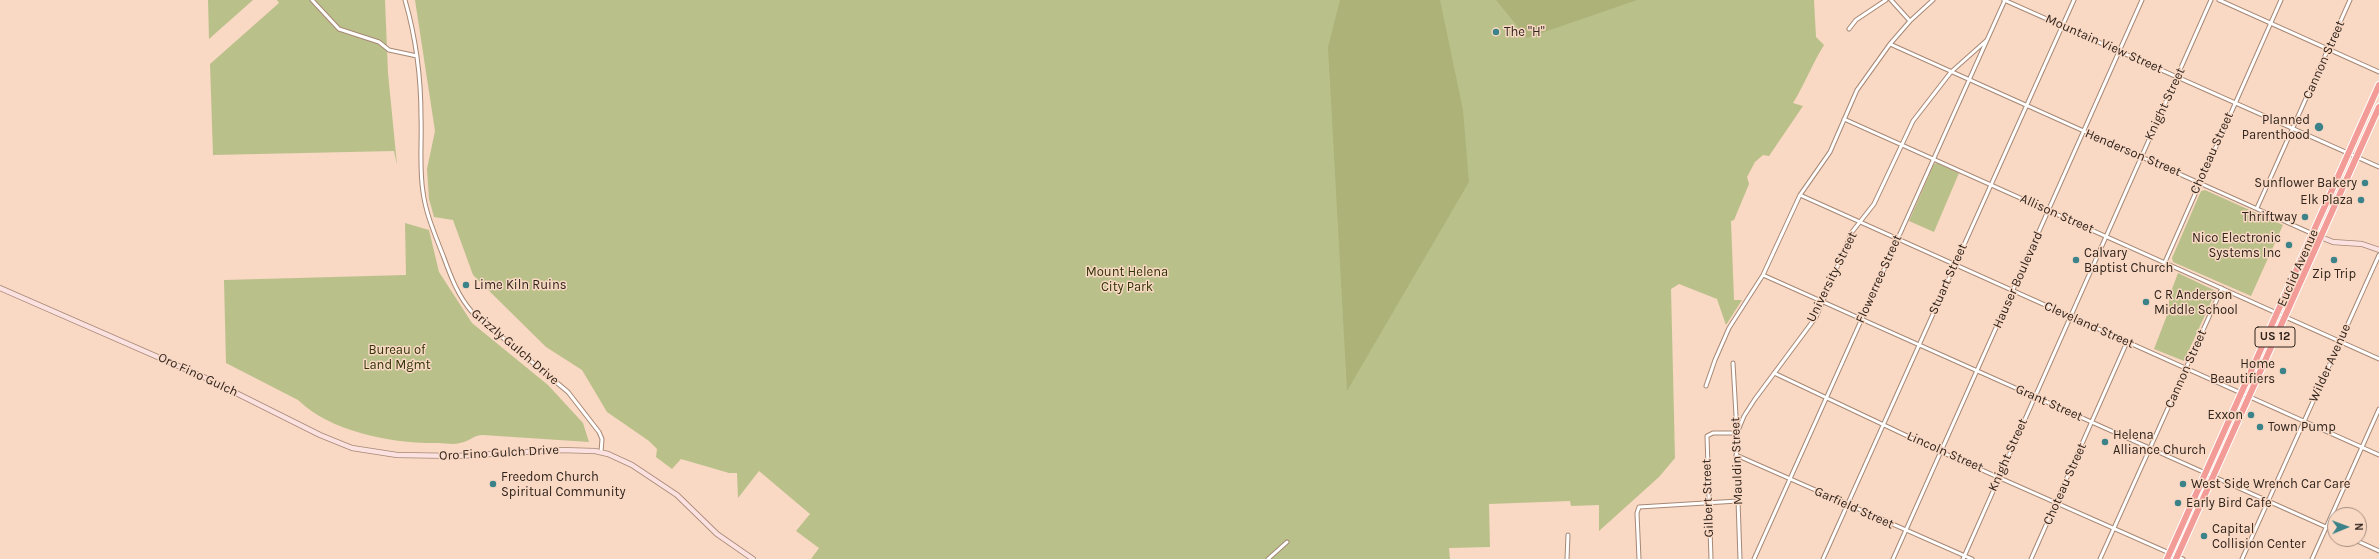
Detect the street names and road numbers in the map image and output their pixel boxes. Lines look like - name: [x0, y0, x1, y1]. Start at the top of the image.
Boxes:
- street label: Mountain View Street: [2043, 11, 2165, 77]
- street label: Cannon Street: [2300, 18, 2348, 102]
- street label: Knight Street: [2141, 65, 2189, 143]
- street label: Choteau Street: [2187, 110, 2237, 196]
- street label: Henderson Street: [2083, 126, 2183, 180]
- street label: Allison Street: [2018, 191, 2096, 237]
- street label: Euclid Avenue: [2274, 227, 2322, 309]
- street label: University Street: [1803, 229, 1861, 325]
- street label: Hauser Boulevard: [1990, 229, 2046, 331]
- street label: Flowerree Street: [1853, 232, 1905, 326]
- street label: Stuart Street: [1925, 241, 1971, 317]
- street label: Cleveland Street: [2042, 298, 2136, 352]
- street label: Grizzly Gulch Drive: [468, 306, 562, 388]
- street label: Wilder Avenue: [2306, 321, 2354, 405]
- street label: Cannon Street: [2162, 327, 2210, 411]
- road number: US 12: [2255, 327, 2295, 347]
- street label: Oro Fino Gulch: [156, 350, 240, 400]
- street label: Grant Street: [2013, 381, 2085, 425]
- street label: Knight Street: [1985, 416, 2031, 494]
- street label: Mauldin Street: [1728, 417, 1746, 505]
- street label: Lincoln Street: [1904, 428, 1986, 476]
- street label: Choteau Street: [2040, 441, 2090, 527]
- street label: Oro Fino Gulch Drive: [439, 442, 559, 464]
- street label: Gilbert Street: [1699, 458, 1717, 538]
- street label: Garfield Street: [1812, 484, 1896, 532]

